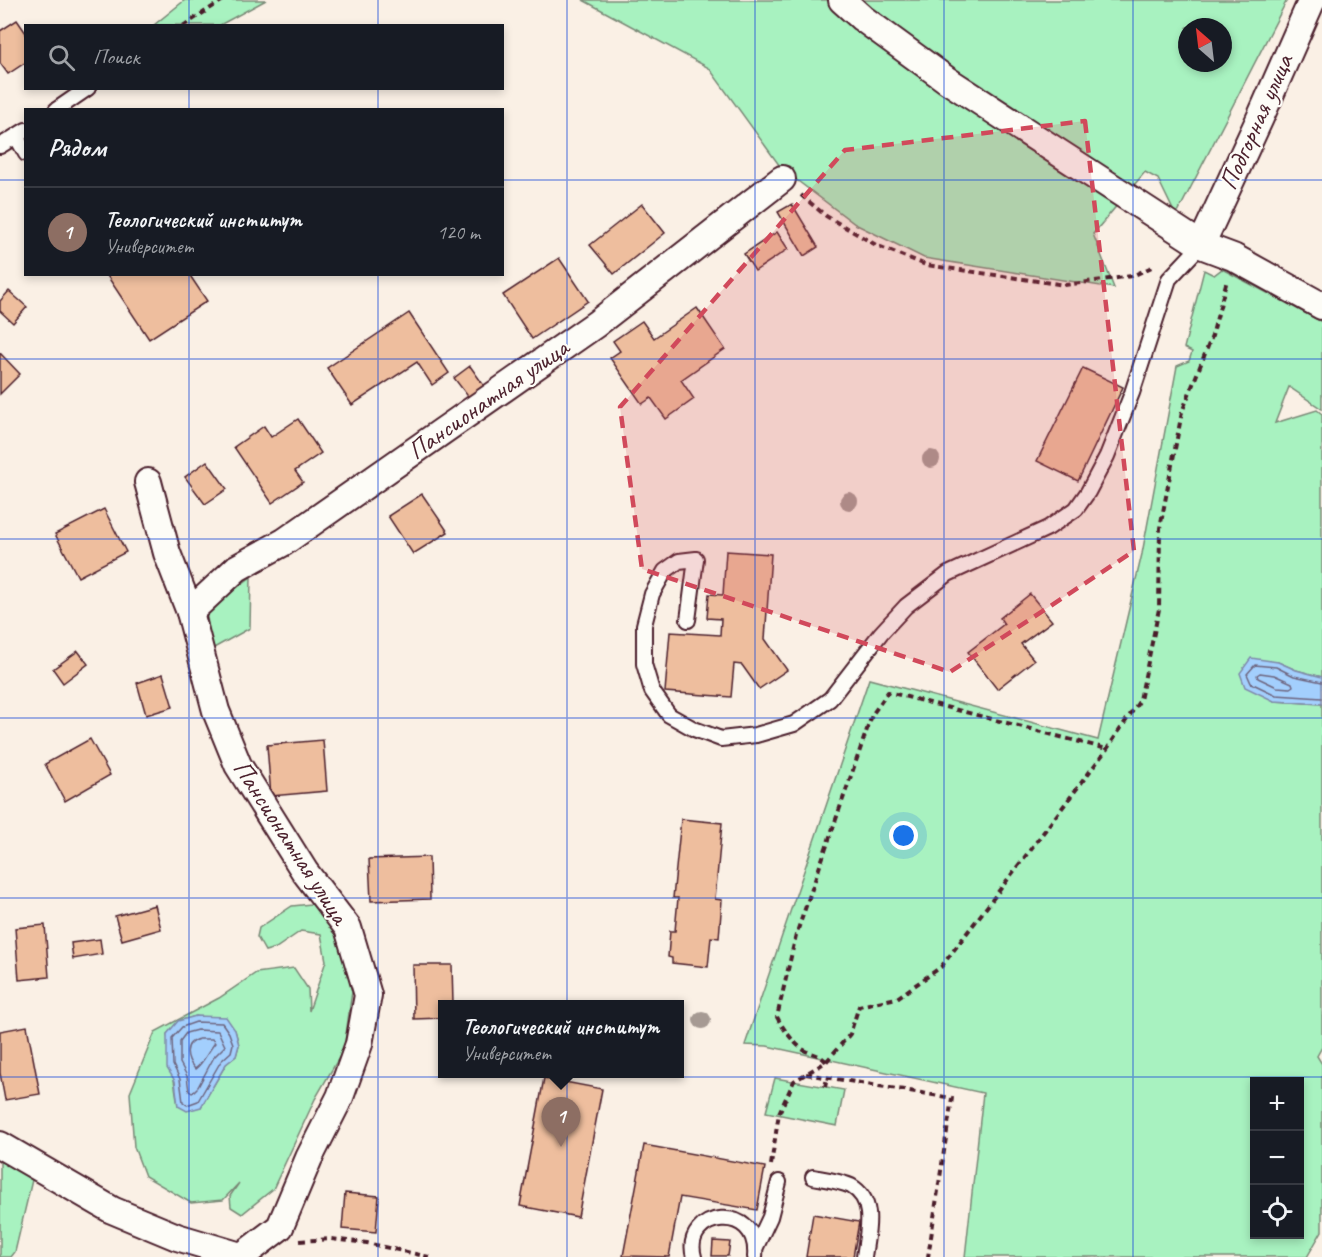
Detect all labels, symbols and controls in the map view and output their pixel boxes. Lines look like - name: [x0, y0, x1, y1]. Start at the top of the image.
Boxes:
- north arrow: [1178, 18, 1232, 72]
- search box: [24, 24, 504, 90]
- icon: search: [45, 41, 78, 74]
- text: Поиск: [93, 43, 139, 71]
- street label: Подгорная улица: [1212, 48, 1301, 195]
- text: Рядом: [48, 131, 106, 164]
- text: Теологический институт: [105, 206, 302, 234]
- text: 1: [63, 220, 72, 245]
- text: 120 m: [437, 220, 480, 245]
- text: Университет: [105, 234, 194, 259]
- street label: Пансионатная улица: [401, 330, 577, 467]
- street label: Пансионатная улица: [226, 754, 358, 932]
- your location: [889, 821, 918, 850]
- popup: [438, 1000, 684, 1078]
- text: Теологический институт: [463, 1013, 659, 1041]
- text: Университет: [463, 1041, 551, 1066]
- map controls: [1250, 1077, 1304, 1239]
- button: +: [1250, 1077, 1304, 1131]
- pin: 1: [542, 1098, 580, 1147]
- button: −: [1250, 1131, 1304, 1185]
- button: locate: [1250, 1185, 1304, 1239]

